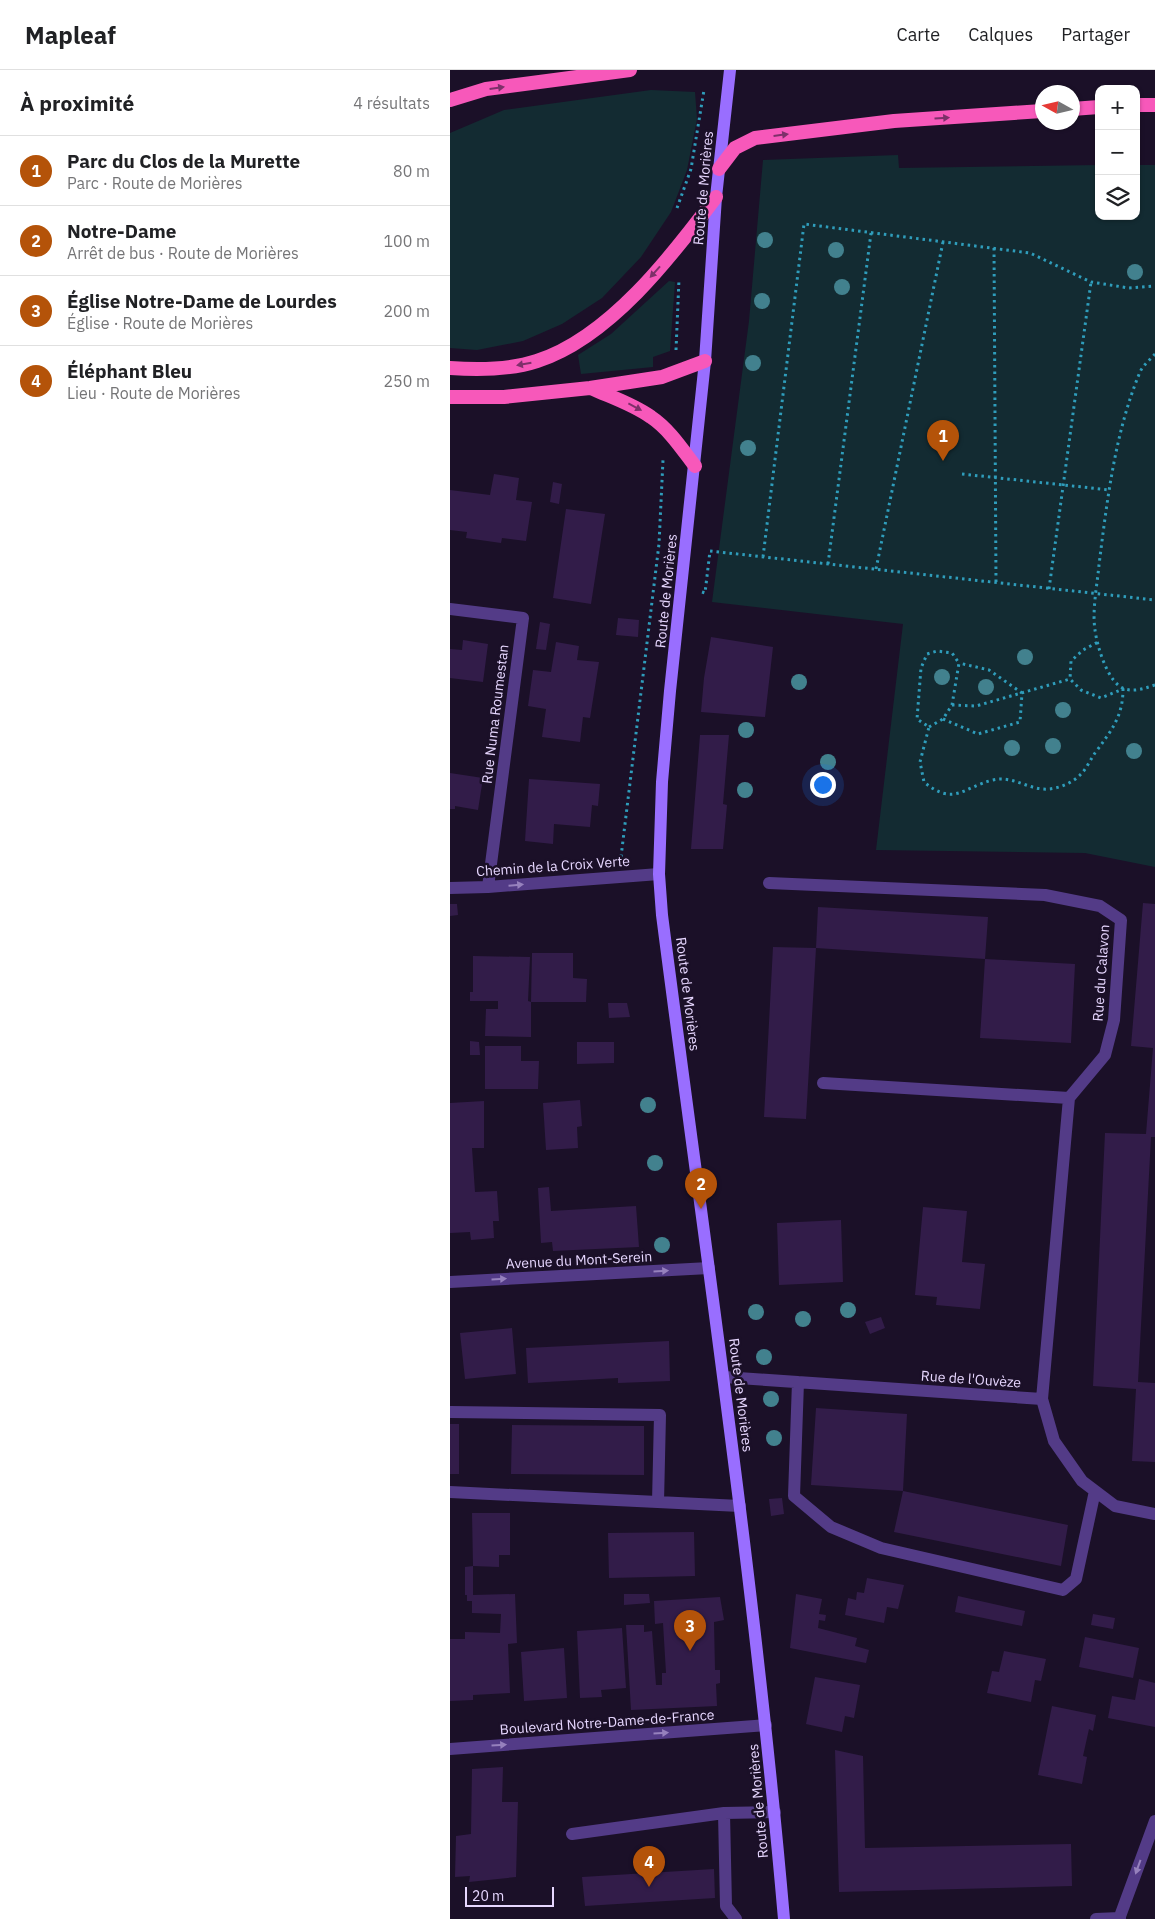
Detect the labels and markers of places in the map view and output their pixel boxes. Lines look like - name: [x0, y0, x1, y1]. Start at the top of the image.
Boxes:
- pin: 1: [927, 420, 959, 461]
- pin: 2: [685, 1168, 717, 1209]
- pin: 3: [674, 1610, 706, 1651]
- pin: 4: [633, 1846, 665, 1887]

